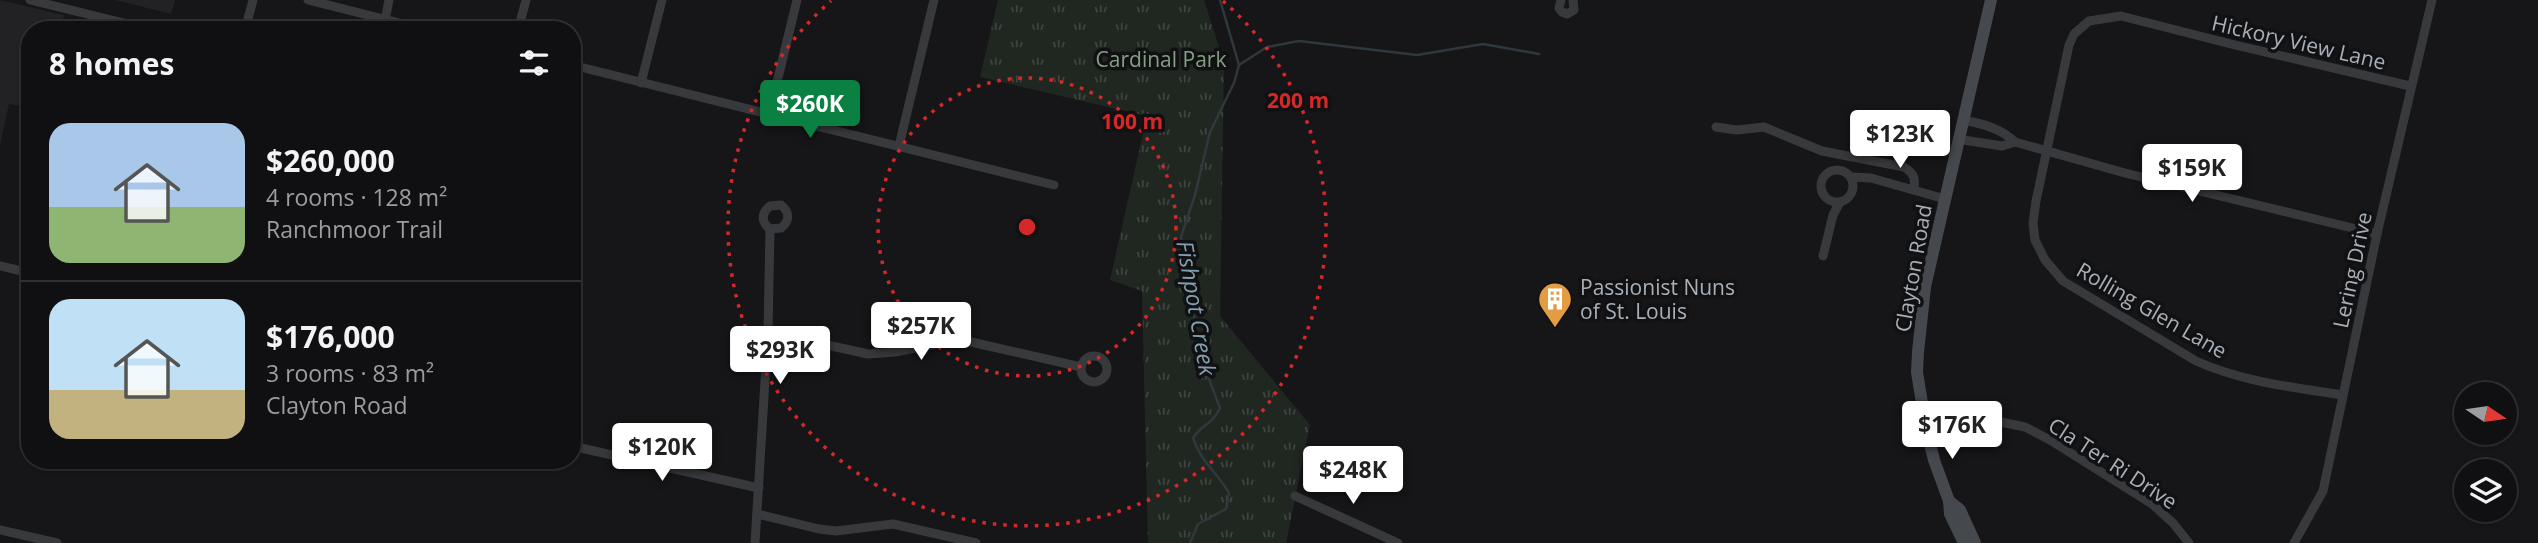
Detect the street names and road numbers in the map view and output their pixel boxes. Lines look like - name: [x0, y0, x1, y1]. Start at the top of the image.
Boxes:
- street label: Hickory View Lane: [2209, 8, 2389, 76]
- street label: Clayton Road: [1888, 202, 1938, 334]
- street label: Lering Drive: [2326, 209, 2378, 331]
- street label: Rolling Glen Lane: [2072, 256, 2232, 364]
- street label: Cla Ter Ri Drive: [2043, 411, 2183, 515]

